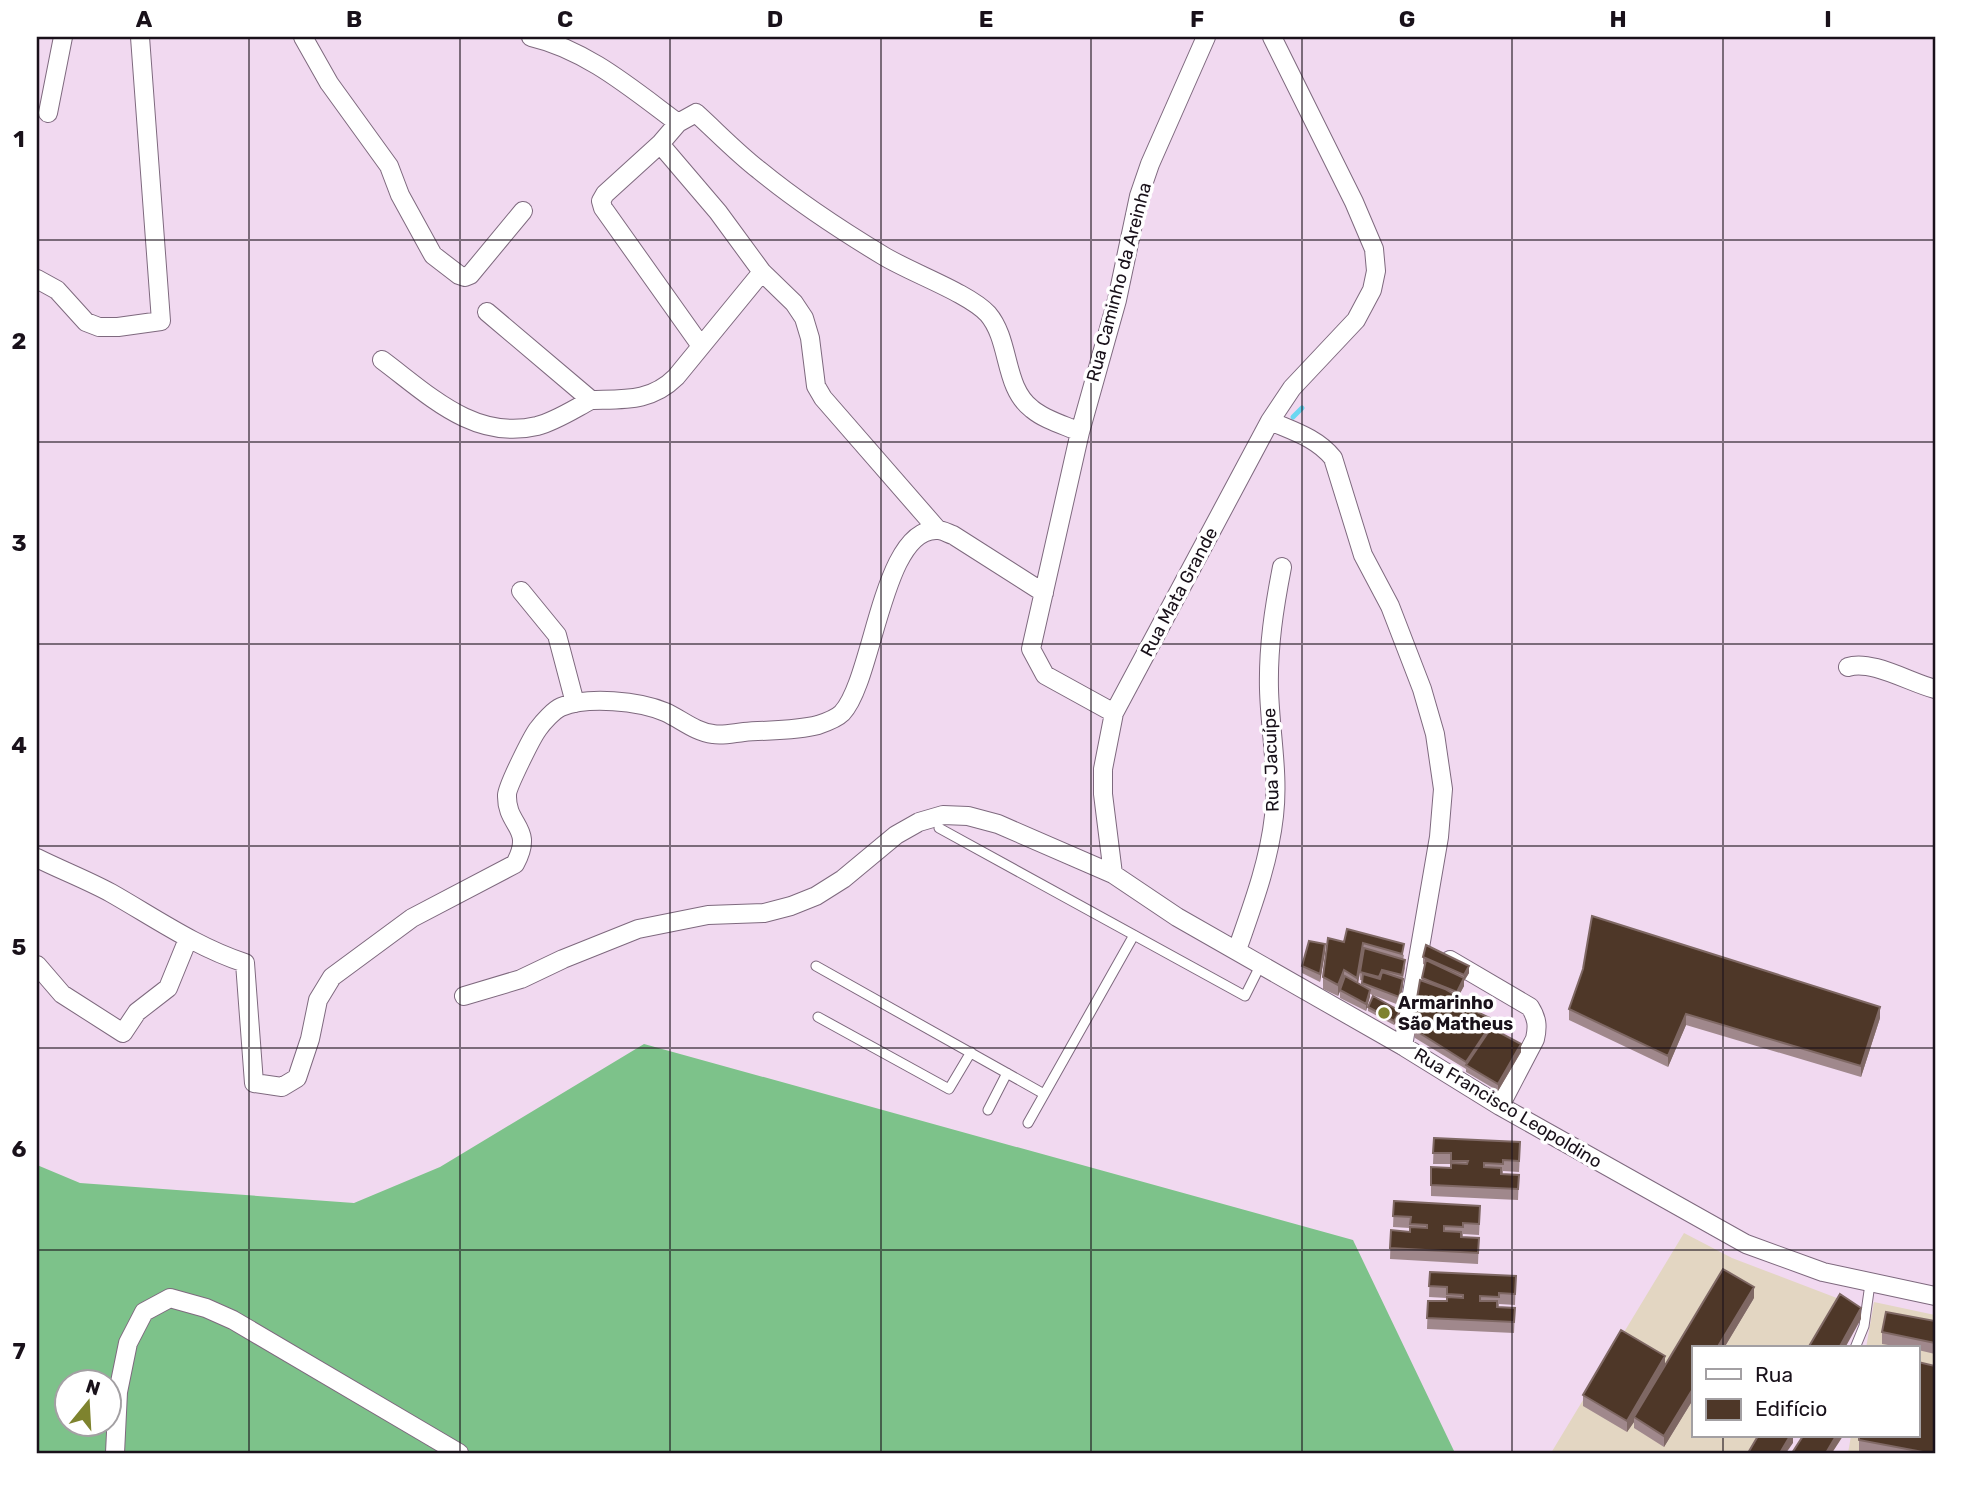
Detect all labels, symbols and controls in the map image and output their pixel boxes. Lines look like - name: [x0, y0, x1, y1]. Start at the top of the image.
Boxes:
- text: A: [136, 5, 153, 33]
- text: B: [346, 5, 362, 33]
- text: C: [557, 5, 573, 33]
- text: D: [767, 5, 783, 33]
- text: E: [979, 5, 993, 33]
- text: F: [1190, 5, 1204, 33]
- text: G: [1399, 5, 1415, 33]
- text: H: [1609, 5, 1627, 33]
- text: I: [1824, 5, 1832, 33]
- text: 1: [13, 125, 25, 153]
- street label: Rua Caminho da Areinha: [1082, 180, 1156, 384]
- text: 2: [12, 327, 26, 355]
- street label: Rua Mata Grande: [1136, 524, 1222, 660]
- text: 3: [11, 529, 27, 557]
- street label: Rua Jacuípe: [1258, 708, 1284, 812]
- text: 4: [11, 731, 27, 759]
- text: 5: [12, 933, 27, 961]
- place label: Armarinho São Matheus: [1398, 992, 1513, 1035]
- marker: Armarinho São Matheus: [1376, 1005, 1392, 1021]
- street label: Rua Francisco Leopoldino: [1410, 1043, 1606, 1173]
- text: 6: [12, 1135, 27, 1163]
- text: 7: [12, 1337, 26, 1365]
- legend: [1692, 1346, 1920, 1438]
- text: Rua: [1755, 1362, 1793, 1387]
- north arrow: [52, 1368, 122, 1438]
- text: N: [83, 1374, 103, 1400]
- text: Edifício: [1755, 1396, 1827, 1421]

